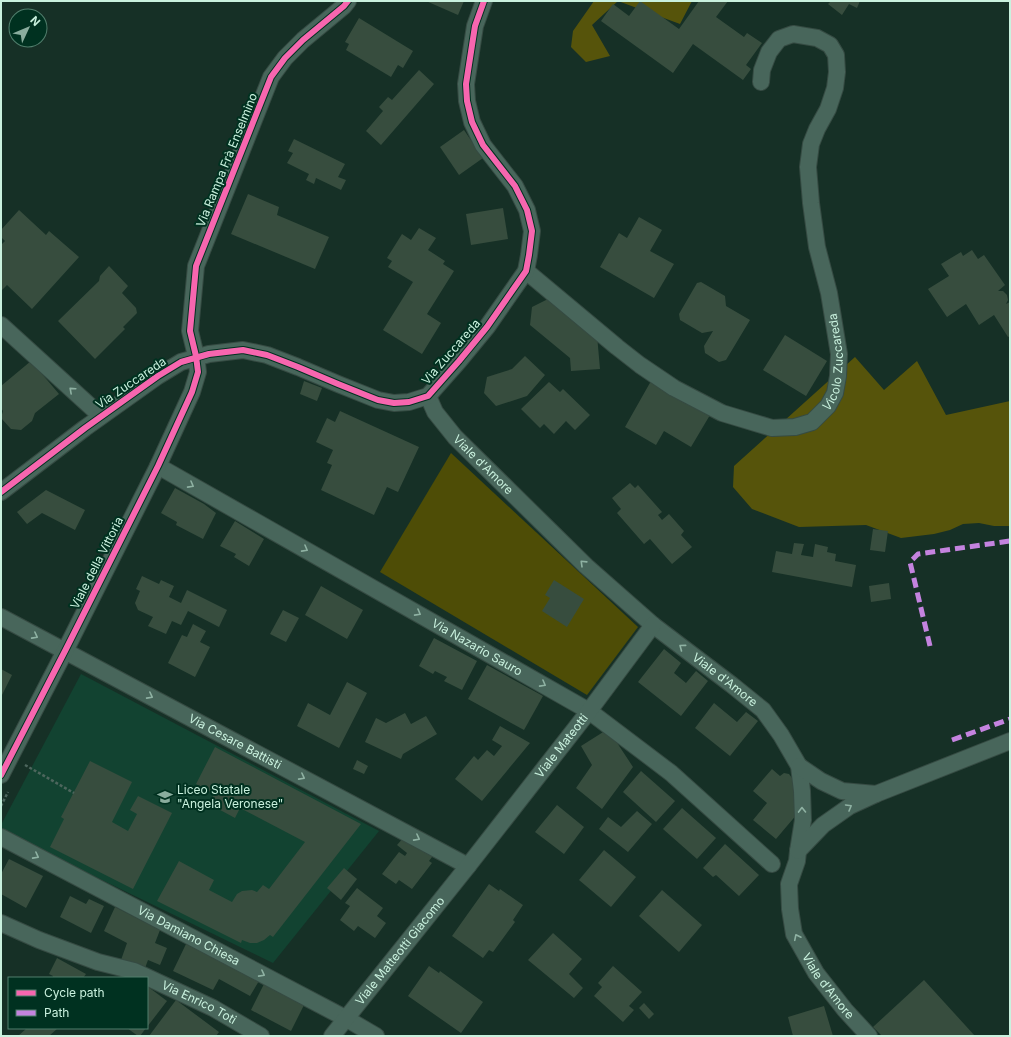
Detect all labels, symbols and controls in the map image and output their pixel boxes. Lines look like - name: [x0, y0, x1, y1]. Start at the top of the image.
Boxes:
- north arrow: [8, 8, 48, 48]
- text: N: [27, 13, 43, 29]
- street label: Via Rampa Frà Enselmino: [193, 91, 260, 229]
- street label: Vicolo Zuccareda: [819, 312, 846, 414]
- street label: Via Zuccareda: [418, 316, 483, 388]
- street label: Via Zuccareda: [93, 353, 169, 412]
- one-way arrow: [69, 387, 77, 395]
- street label: Viale d'Amore: [450, 431, 517, 497]
- one-way arrow: [187, 481, 195, 488]
- street label: Viale della Vittoria: [67, 514, 126, 611]
- one-way arrow: [301, 545, 308, 552]
- one-way arrow: [580, 560, 588, 567]
- one-way arrow: [414, 609, 421, 616]
- street label: Via Nazario Sauro: [429, 615, 525, 679]
- one-way arrow: [31, 631, 38, 638]
- one-way arrow: [679, 645, 686, 652]
- street label: Viale d'Amore: [689, 650, 761, 710]
- one-way arrow: [539, 680, 546, 687]
- one-way arrow: [146, 692, 153, 699]
- street label: Via Cesare Battisti: [186, 710, 284, 772]
- street label: Viale Mateotti: [532, 710, 591, 781]
- one-way arrow: [298, 773, 305, 780]
- place label: Liceo Statale "Angela Veronese": [177, 782, 283, 811]
- school or university icon: Liceo Statale "Angela Veronese": [156, 788, 174, 806]
- one-way arrow: [845, 805, 852, 812]
- one-way arrow: [798, 807, 807, 813]
- one-way arrow: [413, 834, 420, 841]
- one-way arrow: [31, 851, 39, 858]
- street label: Viale Matteotti Giacomo: [352, 893, 448, 1008]
- street label: Via Damiano Chiesa: [135, 902, 243, 968]
- one-way arrow: [794, 934, 802, 942]
- street label: Viale d'Amore: [799, 950, 858, 1022]
- one-way arrow: [258, 970, 266, 977]
- legend: [8, 977, 148, 1029]
- street label: Via Enrico Toti: [160, 977, 239, 1027]
- text: Cycle path: [44, 985, 105, 1000]
- text: Path: [44, 1005, 69, 1020]

